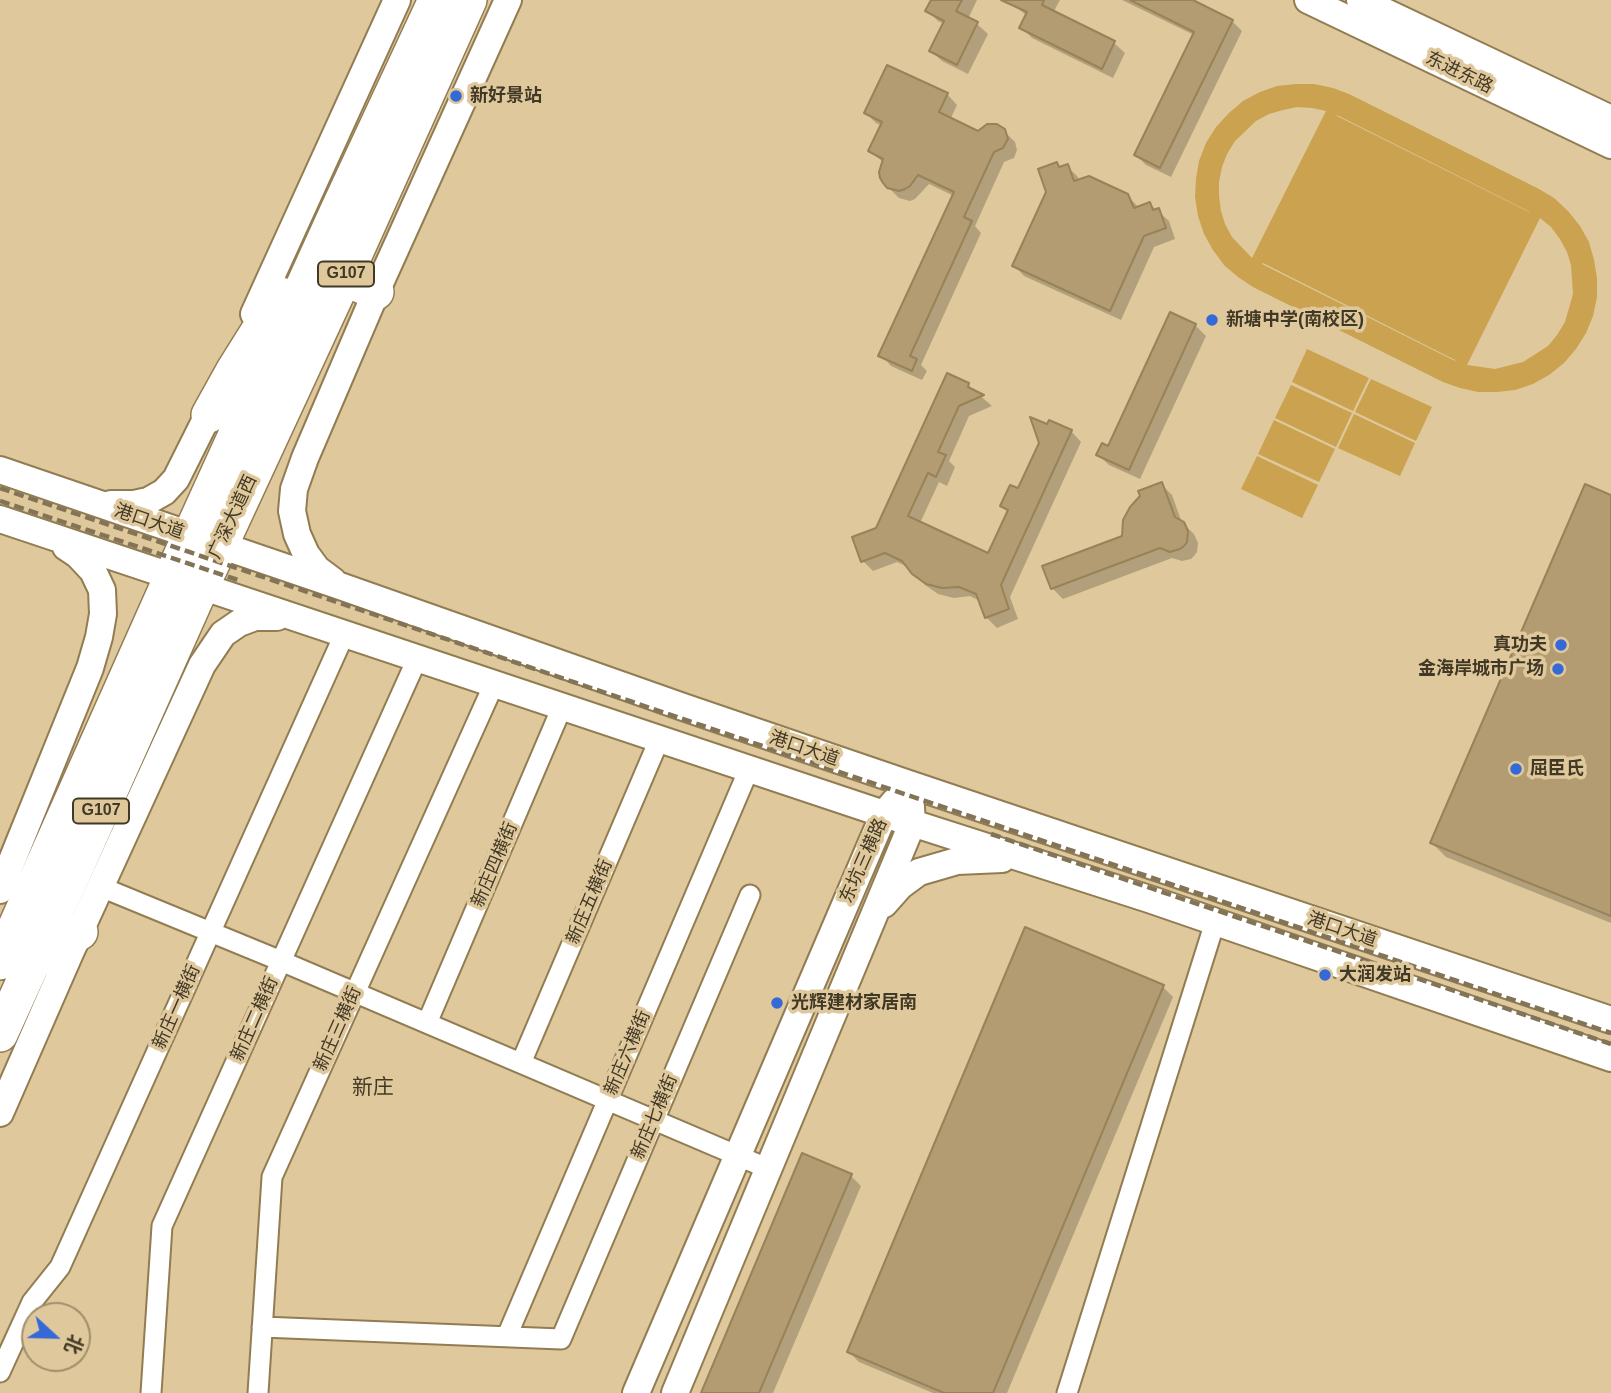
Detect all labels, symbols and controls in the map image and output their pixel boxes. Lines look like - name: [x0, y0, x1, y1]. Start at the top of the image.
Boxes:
- street label: 东进东路: [1422, 48, 1496, 98]
- place label: 新好景站: [470, 85, 542, 107]
- marker: 新好景站: [448, 88, 464, 104]
- road number: G107: [318, 262, 374, 286]
- place label: 新塘中学(南校区): [1226, 309, 1364, 331]
- marker: 新塘中学(南校区): [1204, 312, 1220, 328]
- street label: 广深大道西: [204, 472, 262, 562]
- street label: 港口大道: [111, 500, 187, 544]
- place label: 真功夫: [1493, 634, 1547, 656]
- marker: 真功夫: [1553, 637, 1569, 653]
- place label: 金海岸城市广场: [1418, 658, 1544, 680]
- marker: 金海岸城市广场: [1550, 661, 1566, 677]
- street label: 港口大道: [766, 727, 842, 771]
- place label: 屈臣氏: [1530, 758, 1584, 780]
- marker: 屈臣氏: [1508, 761, 1524, 777]
- road number: G107: [73, 798, 129, 824]
- street label: 东坑三横路: [836, 815, 892, 907]
- street label: 新庄四横街: [467, 819, 523, 911]
- street label: 新庄五横街: [562, 856, 618, 948]
- street label: 港口大道: [1304, 908, 1380, 952]
- street label: 新庄一横街: [149, 961, 205, 1053]
- place label: 大润发站: [1339, 964, 1411, 986]
- marker: 大润发站: [1317, 967, 1333, 983]
- street label: 新庄二横街: [227, 973, 283, 1065]
- street label: 新庄三横街: [310, 983, 366, 1075]
- place label: 光辉建材家居南: [791, 992, 917, 1014]
- marker: 光辉建材家居南: [769, 995, 785, 1011]
- street label: 新庄六横街: [600, 1007, 656, 1099]
- street label: 新庄七横街: [627, 1071, 683, 1163]
- district label: 新庄: [352, 1075, 394, 1101]
- north arrow: [21, 1302, 91, 1372]
- text: 北: [61, 1332, 87, 1357]

